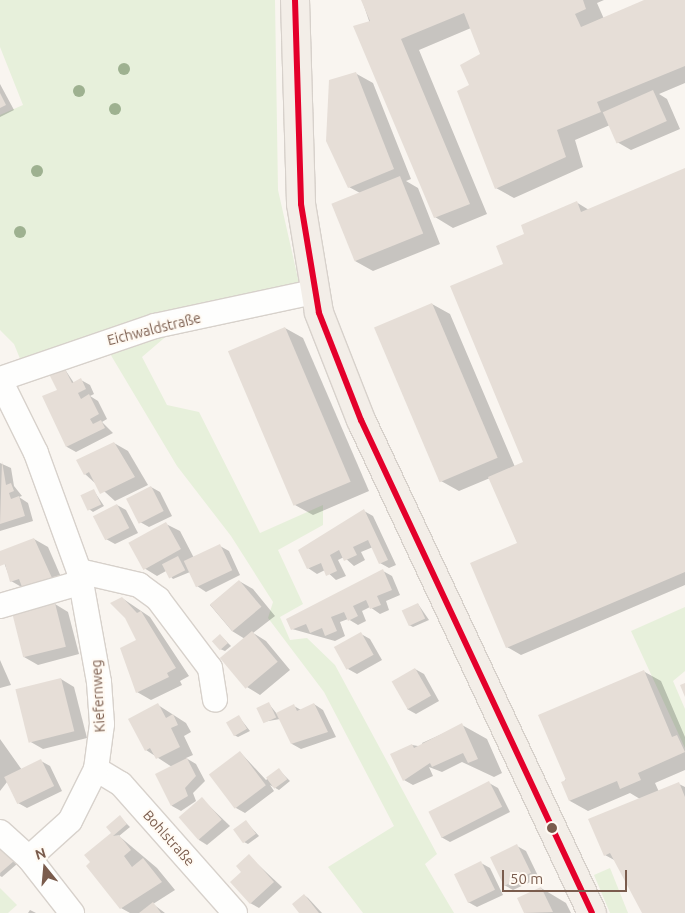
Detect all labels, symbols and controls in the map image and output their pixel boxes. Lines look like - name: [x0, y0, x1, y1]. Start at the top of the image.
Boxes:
- street label: Eichwaldstraße: [105, 309, 203, 349]
- street label: Kiefernweg: [88, 659, 108, 733]
- street label: Bohlstraße: [140, 807, 198, 869]
- unlabelled marker: [547, 823, 557, 833]
- north arrow: [20, 843, 70, 893]
- text: N: [33, 844, 48, 863]
- scale bar: [505, 860, 630, 892]
- text: 50 m: [510, 870, 543, 887]

